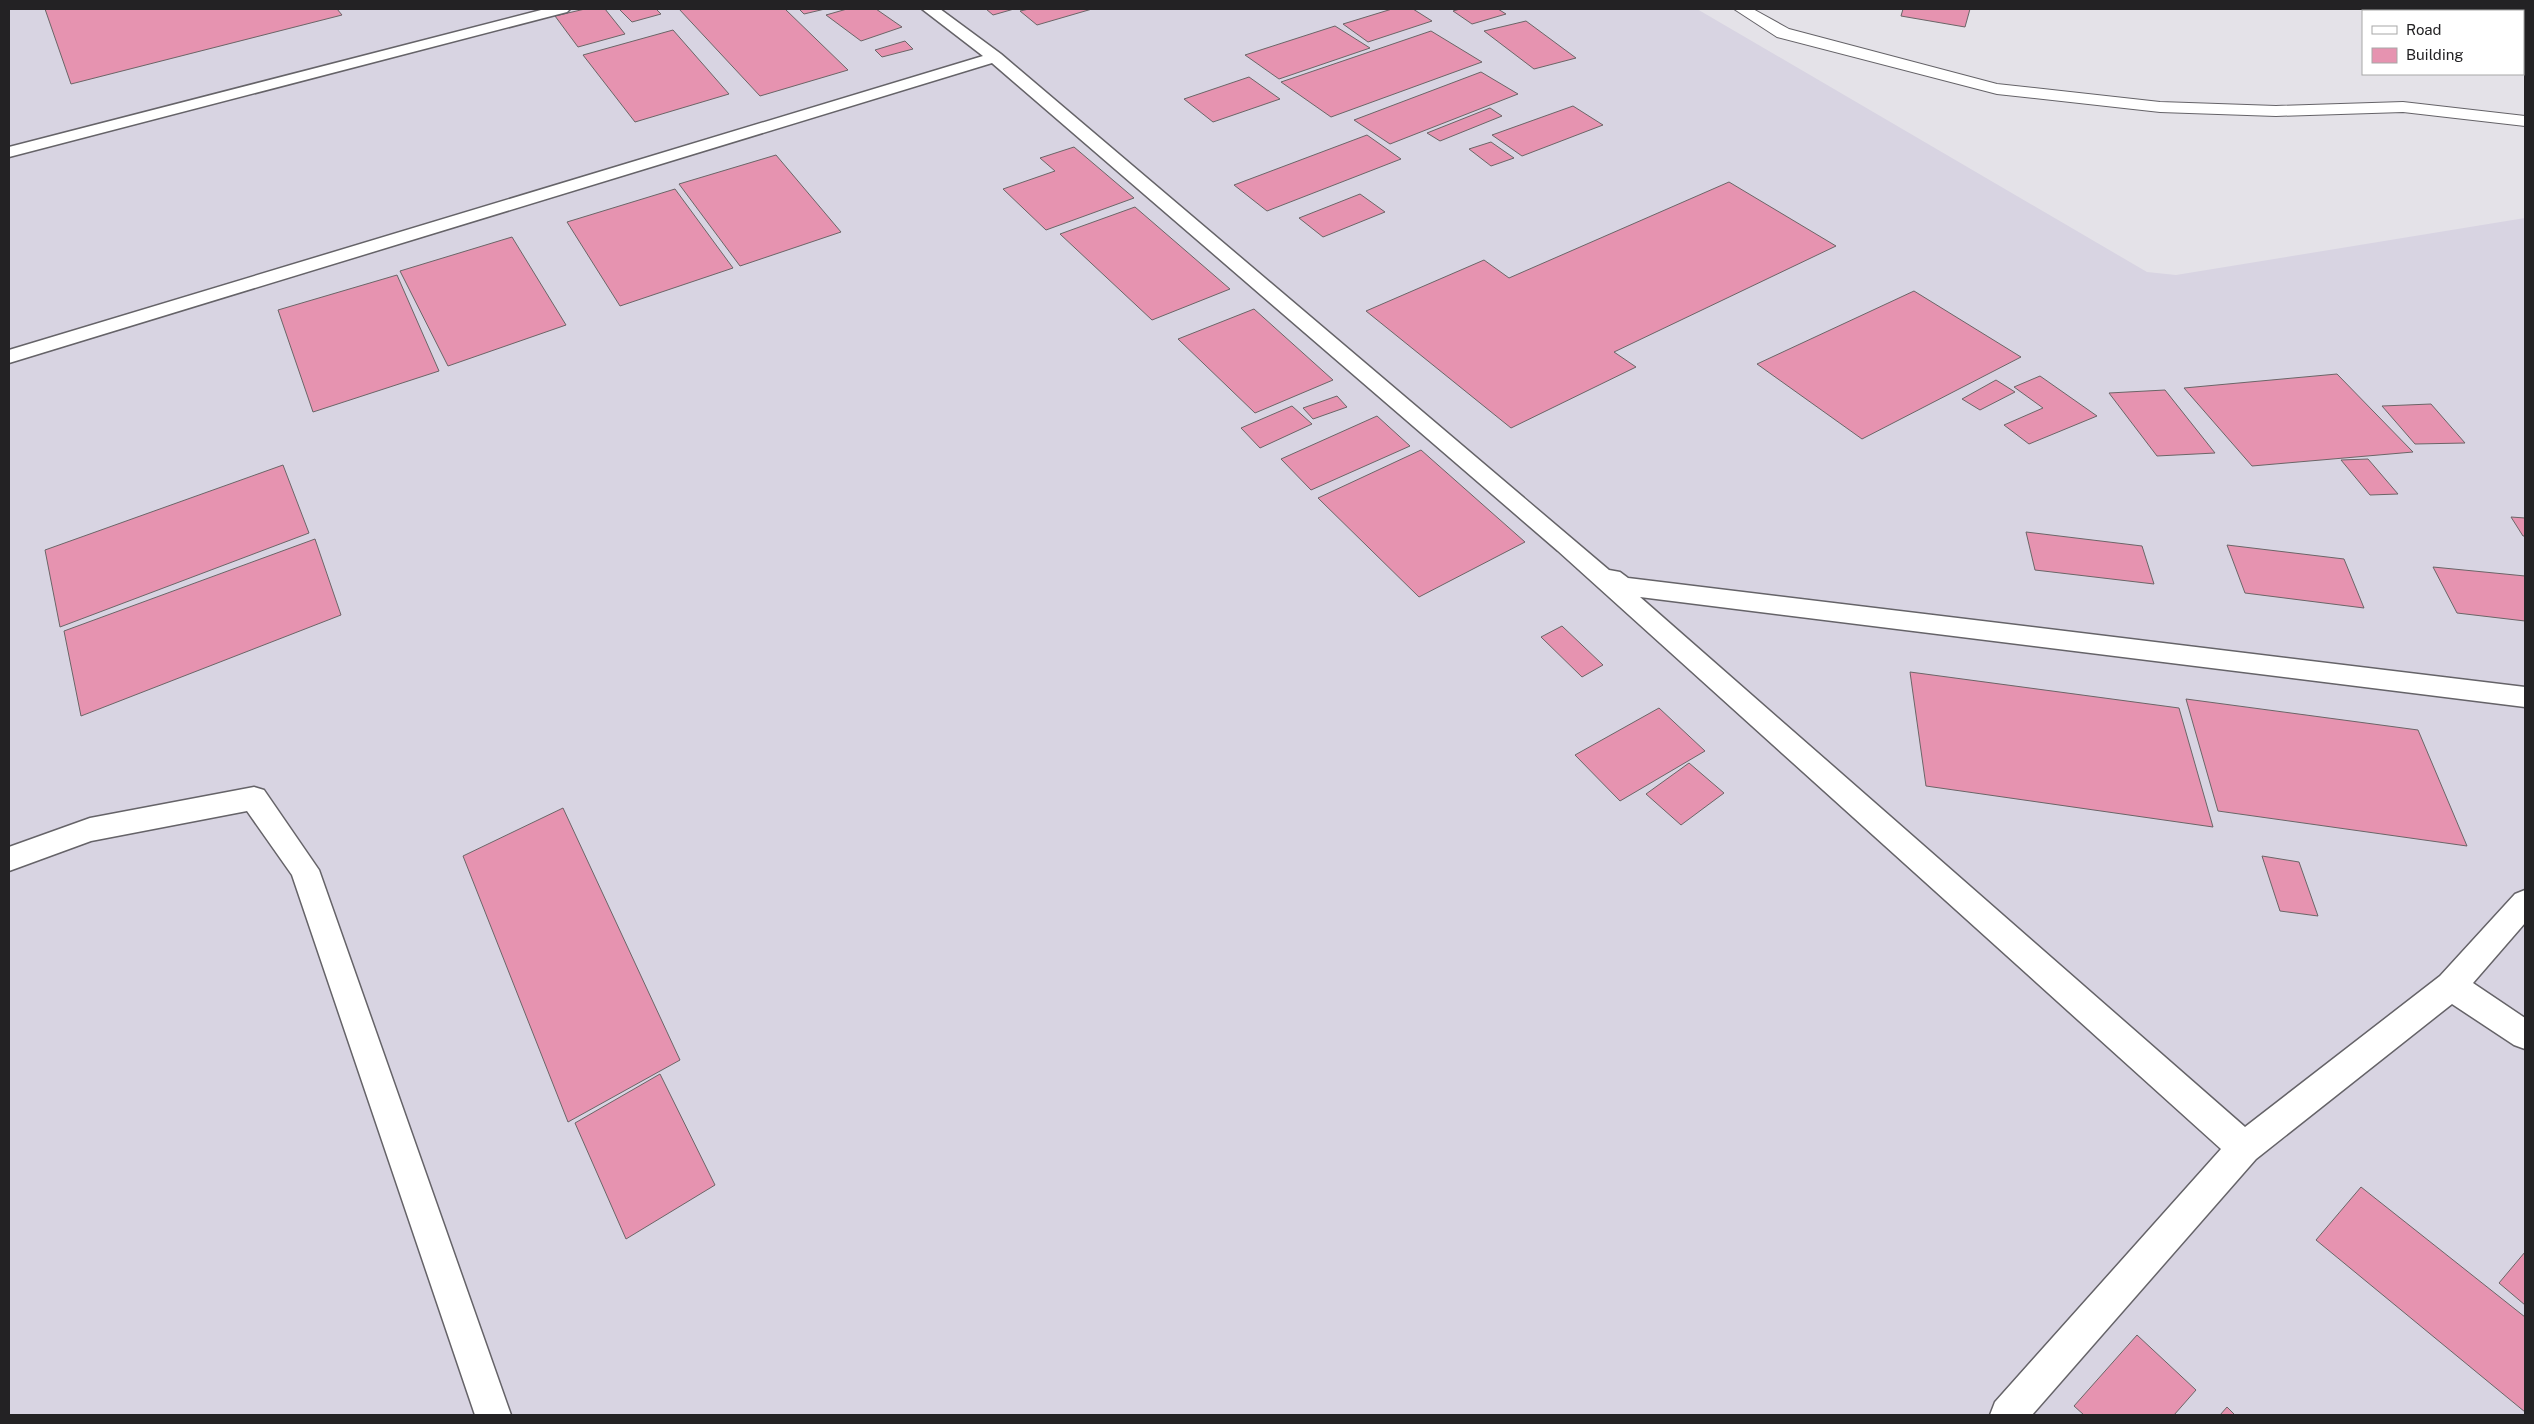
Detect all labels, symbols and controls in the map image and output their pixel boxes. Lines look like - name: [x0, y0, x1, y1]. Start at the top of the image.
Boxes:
- legend: [2362, 10, 2524, 75]
- text: Road: [2406, 21, 2442, 38]
- text: Building: [2406, 46, 2464, 63]

